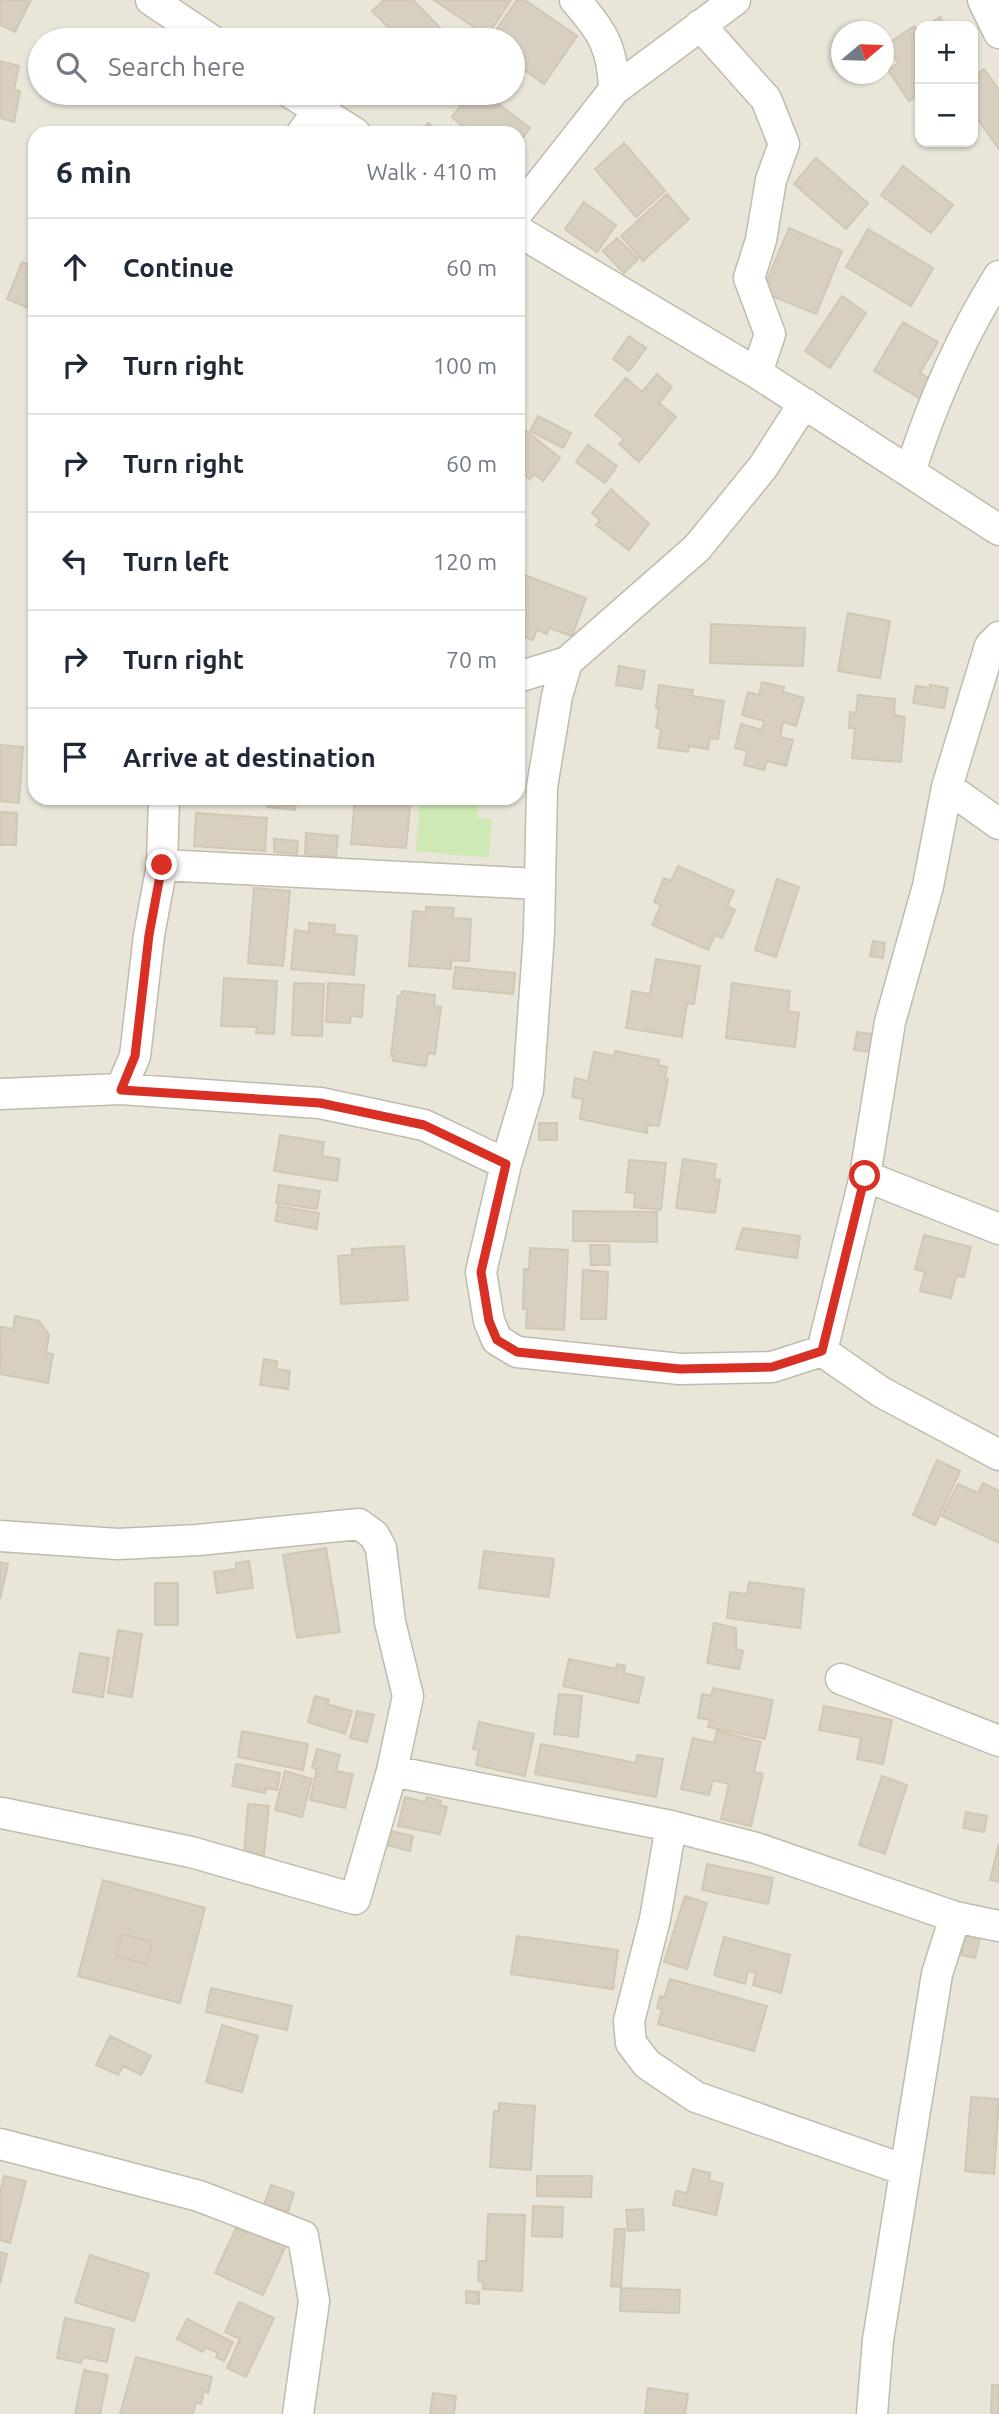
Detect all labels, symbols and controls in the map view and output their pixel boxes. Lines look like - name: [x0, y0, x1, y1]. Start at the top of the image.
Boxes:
- north arrow: [831, 21, 894, 84]
- map controls: [915, 21, 978, 147]
- button: +: [915, 21, 978, 84]
- search box: [28, 28, 525, 105]
- icon: search: [52, 48, 90, 86]
- text: Search here: [108, 52, 245, 81]
- button: −: [915, 84, 978, 147]
- text: 6 min: [56, 155, 132, 189]
- text: Walk · 410 m: [366, 159, 497, 184]
- icon: ahead: [56, 248, 94, 286]
- text: Continue: [123, 253, 234, 282]
- text: 60 m: [446, 255, 497, 280]
- icon: right: [56, 346, 94, 384]
- text: Turn right: [123, 351, 244, 380]
- text: 100 m: [433, 353, 497, 378]
- icon: right: [56, 444, 94, 482]
- text: Turn right: [123, 449, 244, 478]
- text: 60 m: [446, 451, 497, 476]
- icon: left: [56, 542, 94, 580]
- text: Turn left: [123, 547, 229, 576]
- text: 120 m: [433, 549, 497, 574]
- icon: right: [56, 640, 94, 678]
- text: Turn right: [123, 645, 244, 674]
- text: 70 m: [446, 647, 497, 672]
- icon: arrive: [56, 738, 94, 776]
- text: Arrive at destination: [123, 743, 376, 772]
- route end: [146, 849, 177, 880]
- route start: [849, 1160, 880, 1191]

